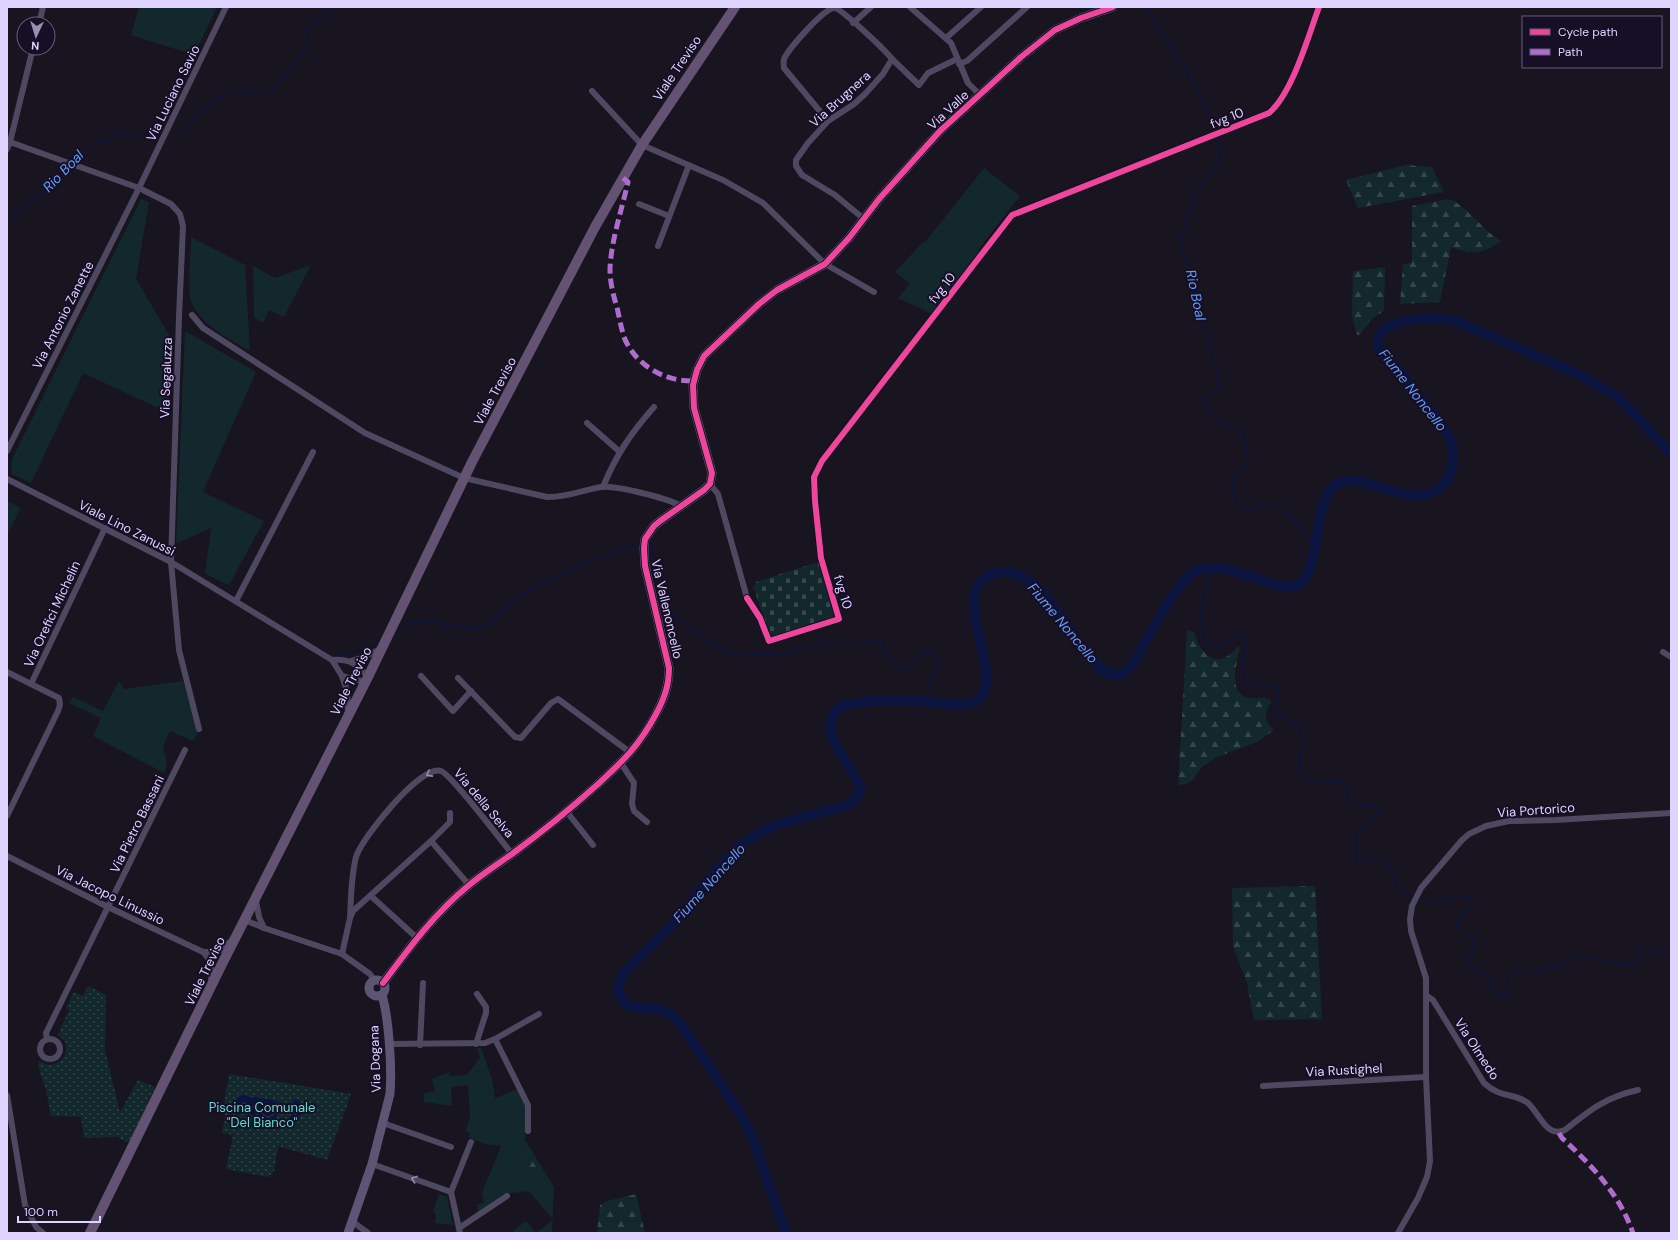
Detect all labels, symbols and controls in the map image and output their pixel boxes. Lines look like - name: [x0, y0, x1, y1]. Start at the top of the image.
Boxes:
- north arrow: [16, 16, 56, 56]
- legend: [1522, 16, 1662, 68]
- text: Cycle path: [1558, 24, 1618, 40]
- street label: Viale Treviso: [649, 32, 705, 104]
- text: N: [31, 39, 40, 53]
- street label: Via Luciano Savio: [142, 42, 204, 144]
- text: Path: [1558, 44, 1583, 60]
- street label: Via Brugnera: [806, 67, 874, 131]
- street label: Via Valle: [924, 87, 972, 133]
- street label: fvg 10: [1208, 104, 1246, 132]
- water label: Rio Boal: [39, 146, 88, 196]
- street label: Via Antonio Zanette: [28, 258, 98, 372]
- water label: Rio Boal: [1182, 268, 1210, 323]
- street label: fvg 10: [925, 269, 959, 307]
- street label: Via Segaluzza: [156, 337, 176, 419]
- water label: Fiume Noncello: [1375, 345, 1451, 435]
- street label: Viale Treviso: [470, 354, 520, 428]
- street label: Viale Lino Zanussi: [76, 496, 178, 560]
- street label: Via Orefici Michelin: [20, 558, 84, 670]
- street label: Via Vallenoncello: [647, 558, 687, 661]
- street label: fvg 10: [830, 573, 856, 611]
- water label: Fiume Noncello: [1024, 579, 1102, 667]
- street label: Viale Treviso: [326, 643, 376, 718]
- street label: Via della Selva: [450, 765, 518, 841]
- one-way arrow: [426, 770, 433, 777]
- street label: Via Pietro Bassani: [106, 772, 168, 876]
- street label: Via Portorico: [1497, 799, 1576, 821]
- water label: Fiume Noncello: [669, 840, 749, 926]
- street label: Via Jacopo Linussio: [53, 861, 168, 929]
- street label: Viale Treviso: [181, 933, 229, 1008]
- street label: Via Olmedo: [1451, 1015, 1503, 1083]
- street label: Via Dogana: [365, 1025, 385, 1093]
- street label: Via Rustighel: [1305, 1059, 1383, 1081]
- park label: Piscina Comunale "Del Bianco": [209, 1099, 315, 1131]
- one-way arrow: [411, 1175, 418, 1183]
- scale bar: [18, 1198, 100, 1224]
- text: 100 m: [24, 1204, 58, 1220]

